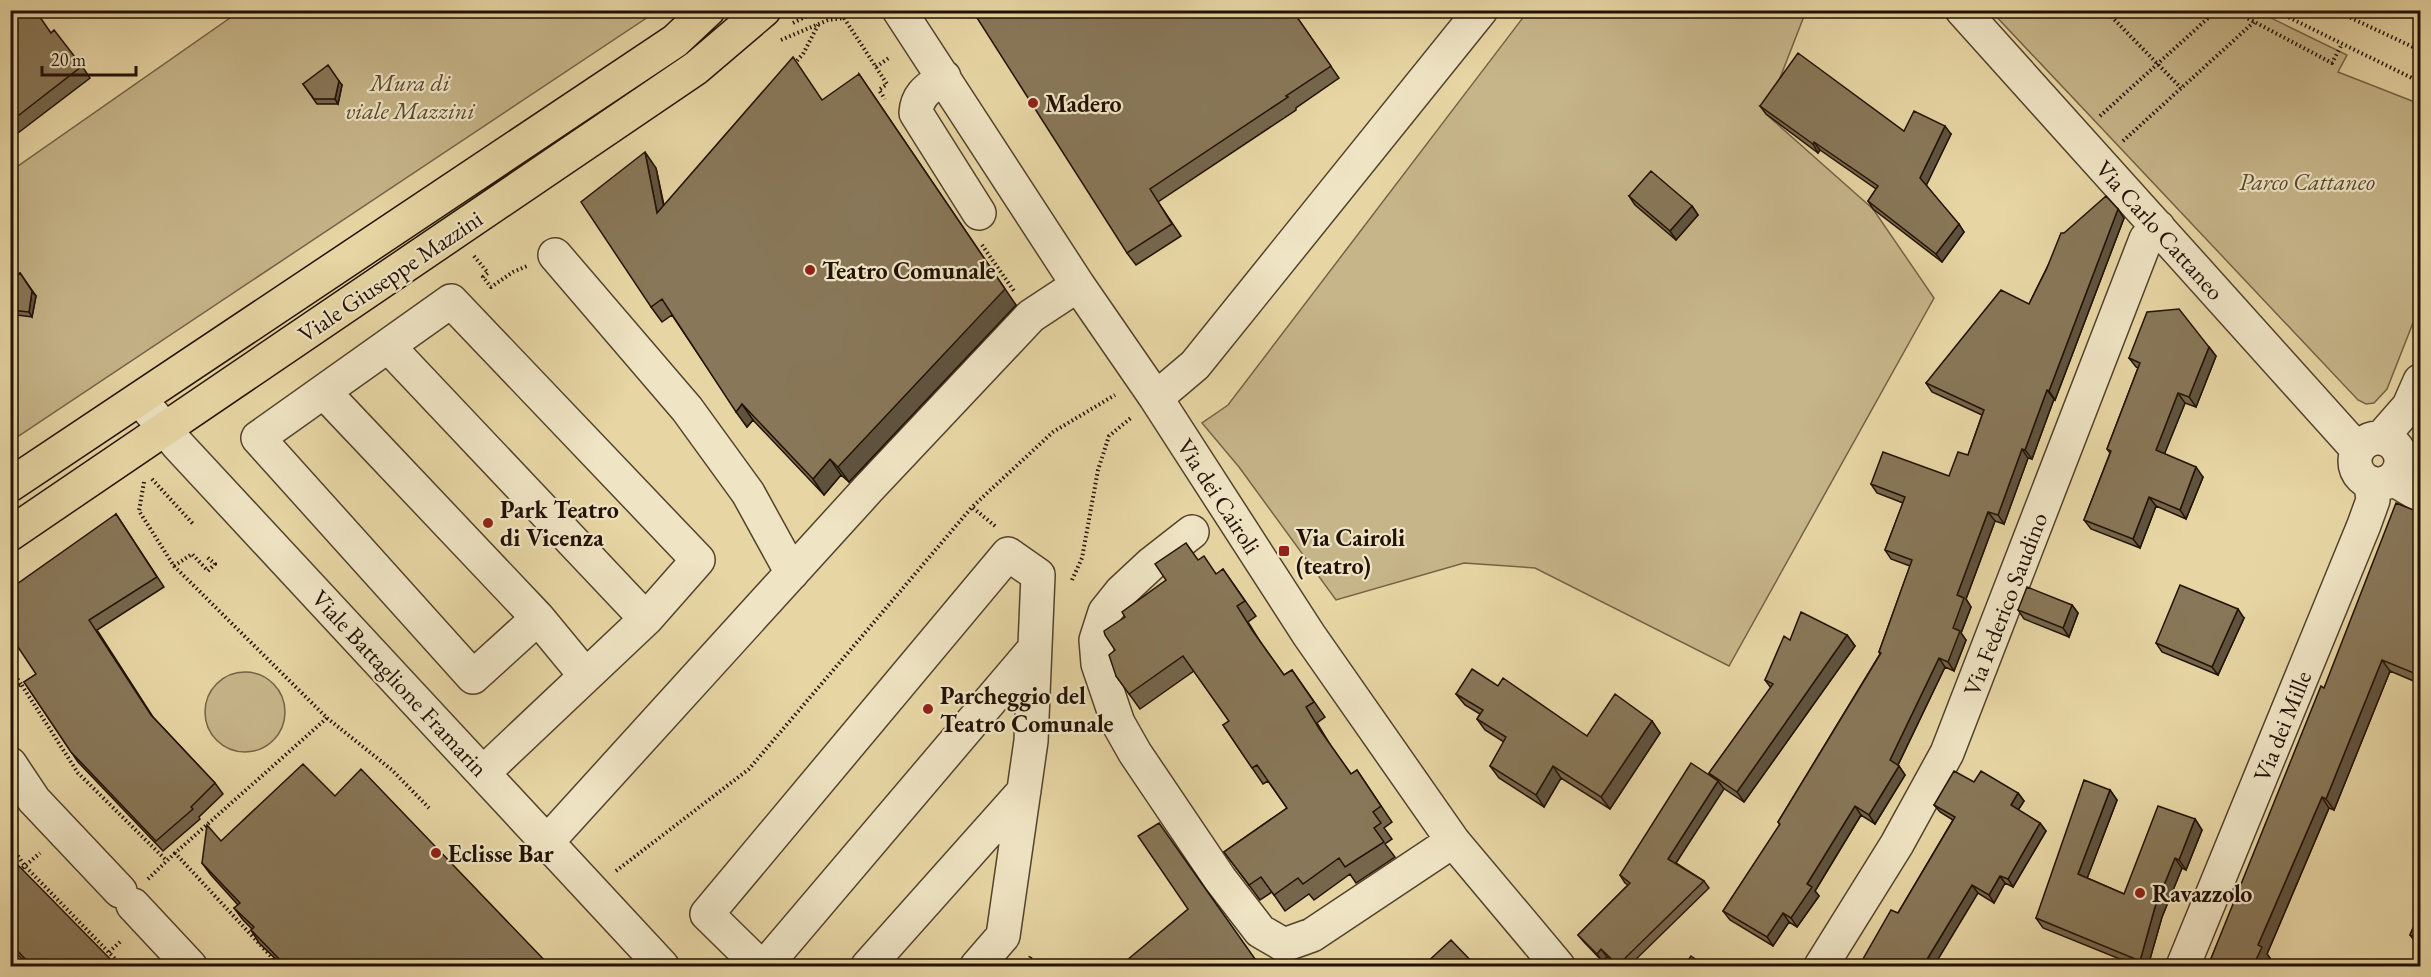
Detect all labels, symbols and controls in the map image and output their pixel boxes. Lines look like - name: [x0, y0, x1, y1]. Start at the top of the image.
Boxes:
- scale bar: [42, 39, 136, 77]
- text: 20 m: [51, 48, 86, 71]
- park label: Mura di viale Mazzini: [345, 67, 475, 126]
- place label: Madero: [1045, 88, 1122, 119]
- marker: Madero: [1026, 96, 1040, 110]
- street label: Via Carlo Cattaneo: [2089, 154, 2231, 307]
- park label: Parco Cattaneo: [2239, 166, 2375, 197]
- street label: Viale Giuseppe Mazzini: [292, 203, 488, 349]
- place label: Teatro Comunale: [822, 255, 996, 286]
- marker: Teatro Comunale: [803, 263, 817, 277]
- street label: Via dei Cairoli: [1170, 432, 1268, 560]
- place label: Park Teatro di Vicenza: [500, 494, 619, 553]
- street label: Via Federico Saudino: [1956, 508, 2054, 700]
- marker: Park Teatro di Vicenza: [481, 516, 495, 530]
- place label: Via Cairoli (teatro): [1296, 522, 1405, 581]
- marker: Via Cairoli (teatro): [1277, 544, 1291, 558]
- street label: Viale Battaglione Framarin: [305, 583, 495, 783]
- street label: Via dei Mille: [2246, 666, 2318, 786]
- place label: Parcheggio del Teatro Comunale: [940, 680, 1114, 739]
- marker: Parcheggio del Teatro Comunale: [921, 702, 935, 716]
- place label: Eclisse Bar: [448, 838, 554, 869]
- marker: Eclisse Bar: [429, 846, 443, 860]
- place label: Ravazzolo: [2152, 878, 2252, 909]
- marker: Ravazzolo: [2133, 886, 2147, 900]

